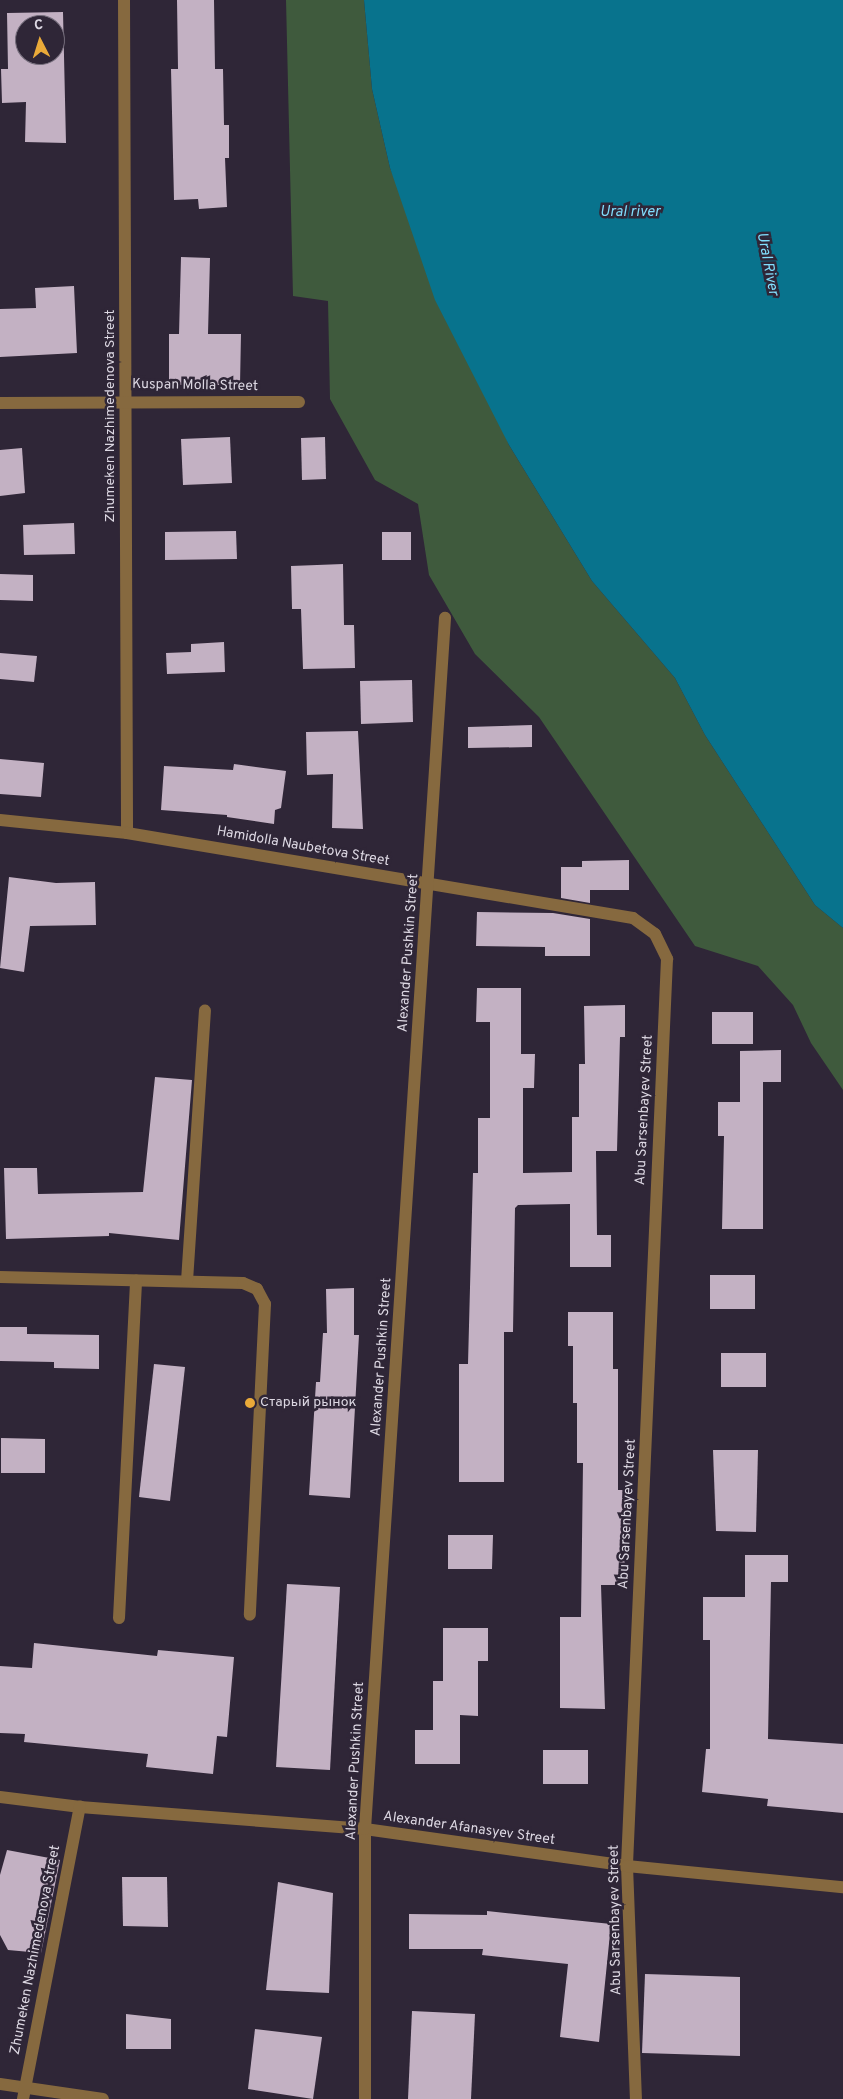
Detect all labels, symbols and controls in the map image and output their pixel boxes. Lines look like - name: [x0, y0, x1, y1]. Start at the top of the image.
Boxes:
- north arrow: [15, 15, 65, 65]
- text: С: [34, 17, 44, 34]
- water label: Ural river: [600, 204, 660, 222]
- water label: Ural River: [752, 231, 782, 297]
- street label: Zhumeken Nazhimedenova Street: [103, 309, 119, 523]
- street label: Kuspan Molla Street: [132, 377, 258, 395]
- street label: Hamidolla Naubetova Street: [215, 824, 391, 870]
- street label: Alexander Pushkin Street: [395, 873, 423, 1033]
- street label: Abu Sarsenbayev Street: [633, 1034, 657, 1186]
- street label: Alexander Pushkin Street: [368, 1277, 396, 1437]
- place label: Старый рынок: [260, 1395, 357, 1411]
- marker: Старый рынок: [244, 1397, 256, 1409]
- street label: Abu Sarsenbayev Street: [616, 1438, 640, 1590]
- street label: Alexander Pushkin Street: [343, 1681, 369, 1841]
- street label: Alexander Afanasyev Street: [382, 1809, 556, 1849]
- street label: Zhumeken Nazhimedenova Street: [7, 1844, 65, 2056]
- street label: Abu Sarsenbayev Street: [606, 1844, 626, 1996]

